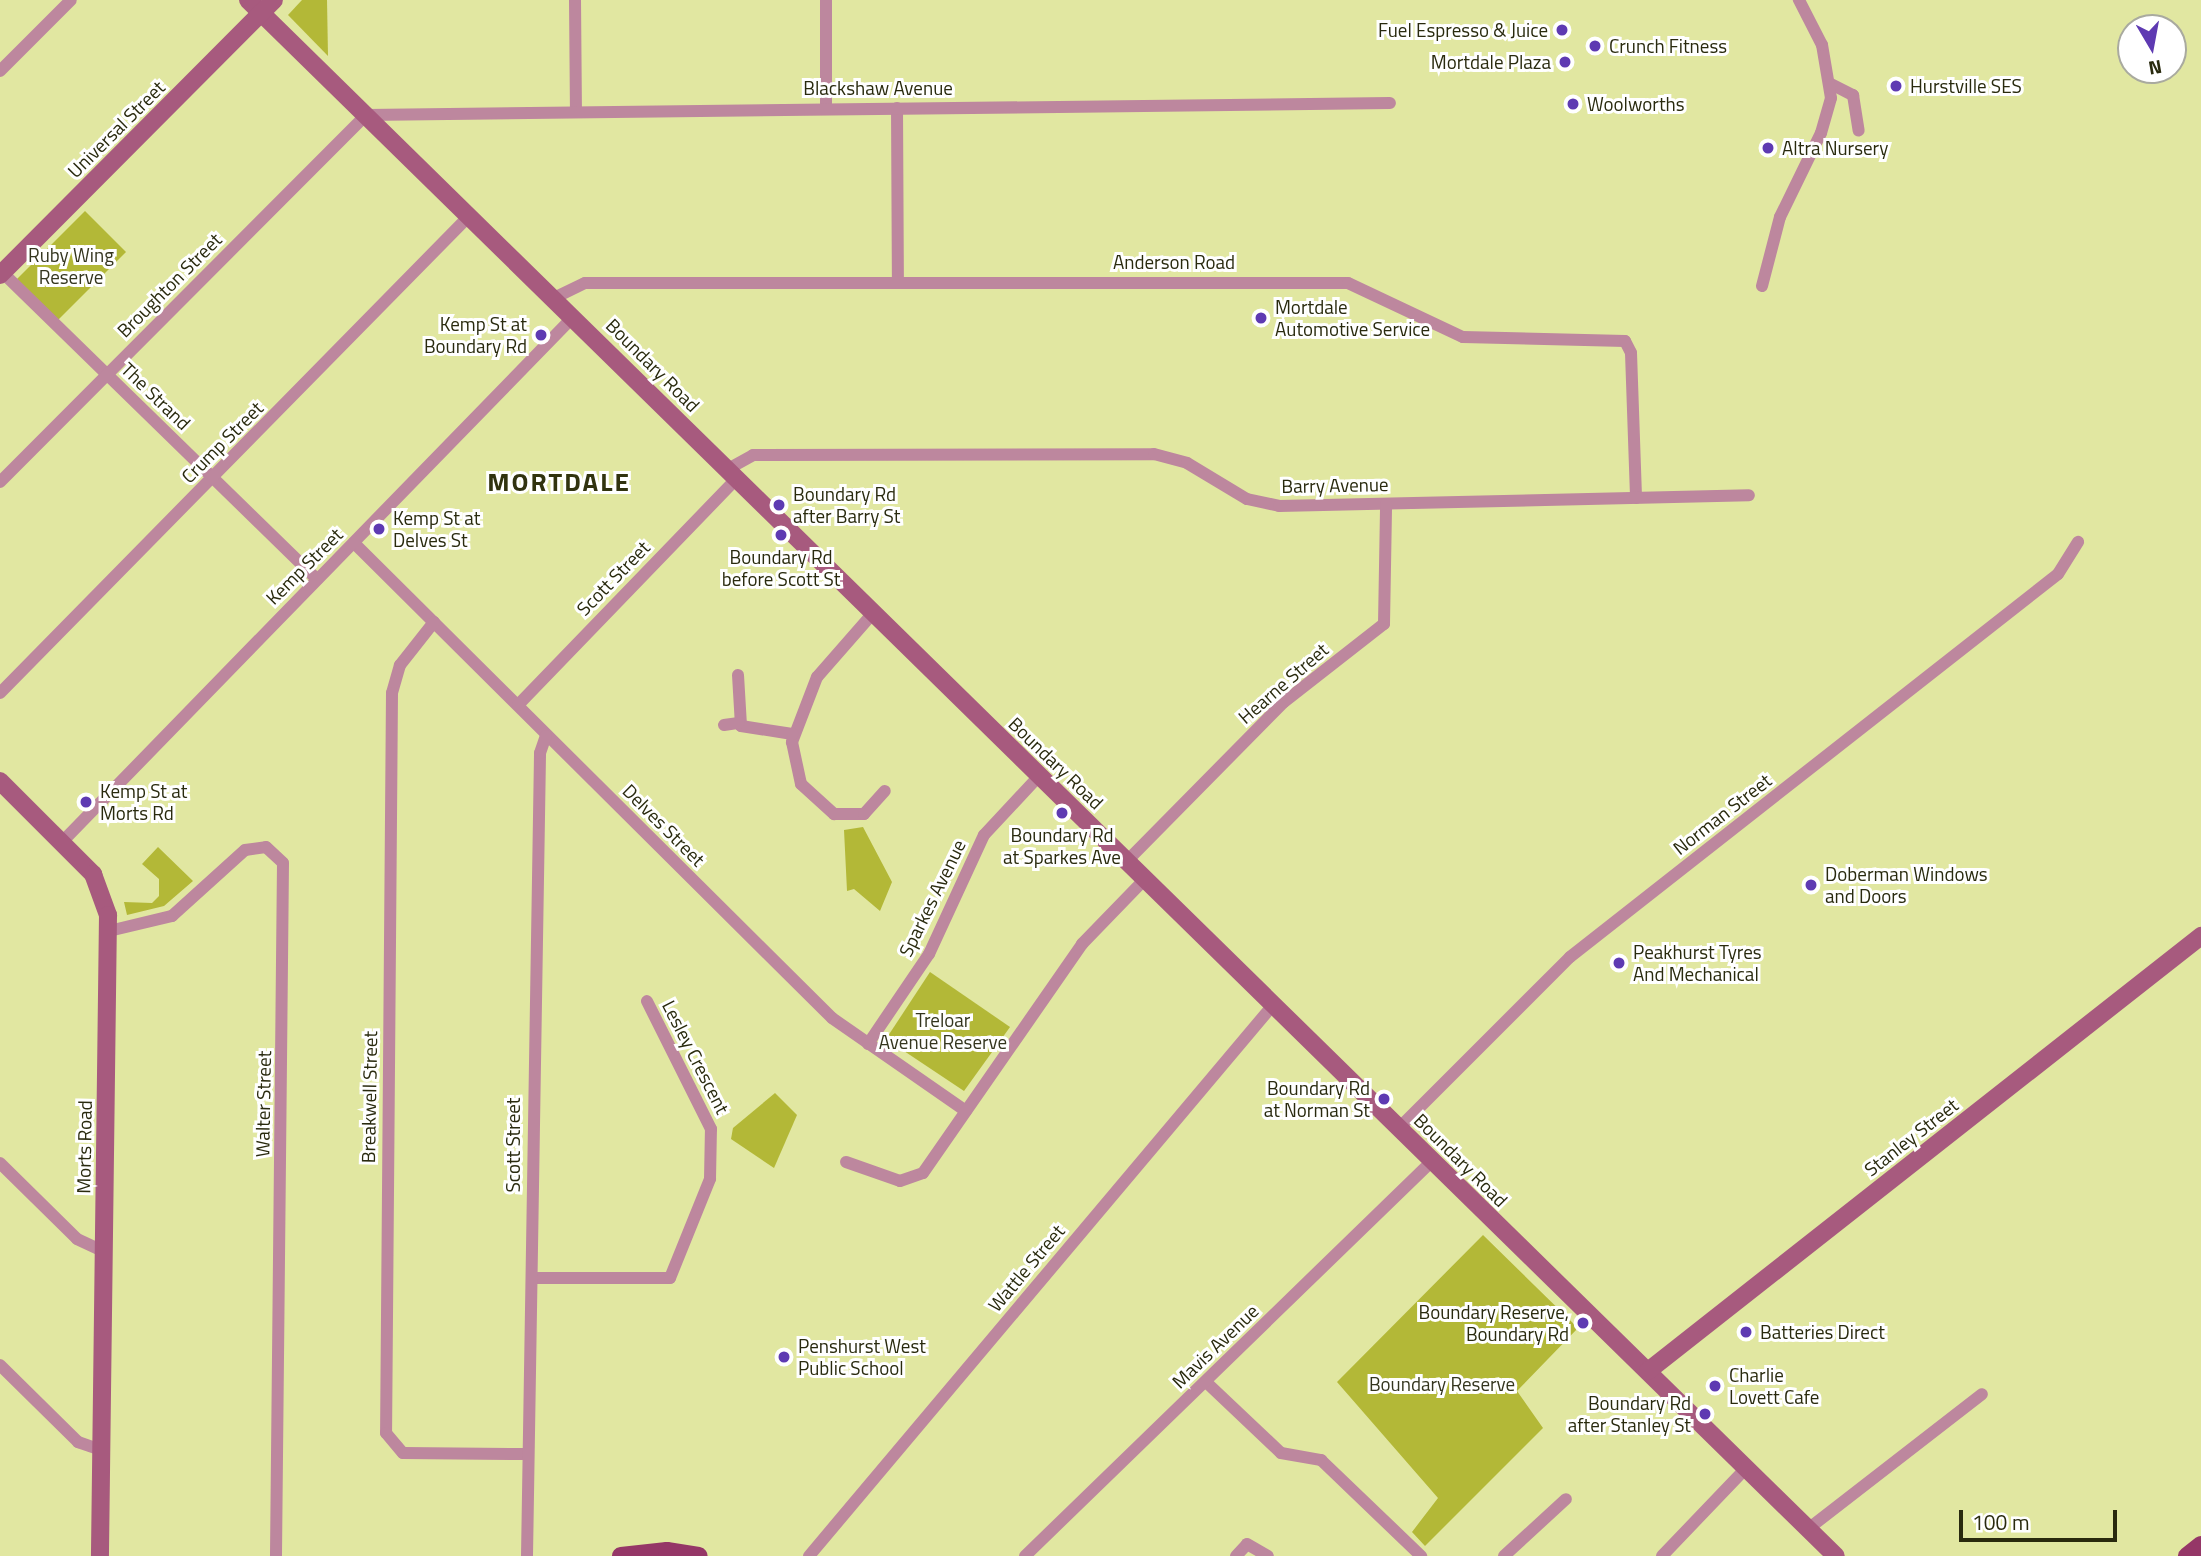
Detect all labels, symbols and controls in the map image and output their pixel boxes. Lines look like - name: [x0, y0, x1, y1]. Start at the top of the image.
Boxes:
- north arrow: [2117, 14, 2187, 84]
- place label: Fuel Espresso & Juice: [1378, 19, 1548, 41]
- marker: Fuel Espresso & Juice: [1554, 22, 1570, 38]
- place label: Crunch Fitness: [1609, 35, 1727, 57]
- marker: Crunch Fitness: [1587, 38, 1603, 54]
- place label: Mortdale Plaza: [1431, 51, 1551, 73]
- text: N: [2146, 53, 2164, 84]
- marker: Mortdale Plaza: [1557, 54, 1573, 70]
- place label: Hurstville SES: [1910, 75, 2022, 97]
- street label: Universal Street: [63, 76, 169, 182]
- street label: Blackshaw Avenue: [803, 77, 953, 99]
- marker: Hurstville SES: [1888, 78, 1904, 94]
- place label: Woolworths: [1587, 93, 1685, 115]
- marker: Woolworths: [1565, 96, 1581, 112]
- place label: Altra Nursery: [1782, 137, 1888, 159]
- marker: Altra Nursery: [1760, 140, 1776, 156]
- street label: Broughton Street: [112, 228, 226, 342]
- park label: Ruby Wing Reserve: [28, 244, 114, 288]
- street label: Anderson Road: [1113, 251, 1235, 273]
- place label: Mortdale Automotive Service: [1275, 296, 1430, 340]
- marker: Mortdale Automotive Service: [1253, 310, 1269, 326]
- place label: Kemp St at Boundary Rd: [424, 313, 527, 357]
- street label: Boundary Road: [602, 314, 704, 416]
- marker: Kemp St at Boundary Rd: [533, 327, 549, 343]
- street label: The Strand: [117, 358, 195, 434]
- street label: Crump Street: [176, 396, 268, 488]
- district label: MORTDALE: [488, 466, 630, 498]
- street label: Barry Avenue: [1281, 473, 1389, 497]
- place label: Boundary Rd after Barry St: [793, 483, 900, 527]
- marker: Boundary Rd after Barry St: [771, 497, 787, 513]
- place label: Kemp St at Delves St: [393, 507, 480, 551]
- marker: Kemp St at Delves St: [371, 521, 387, 537]
- street label: Kemp Street: [261, 523, 347, 609]
- marker: Boundary Rd before Scott St: [773, 527, 789, 543]
- street label: Scott Street: [572, 536, 654, 620]
- place label: Boundary Rd before Scott St: [722, 546, 840, 590]
- street label: Hearne Street: [1233, 638, 1333, 728]
- street label: Boundary Road: [1004, 712, 1108, 814]
- street label: Norman Street: [1668, 769, 1776, 859]
- street label: Delves Street: [618, 779, 710, 871]
- place label: Kemp St at Morts Rd: [100, 780, 187, 824]
- marker: Kemp St at Morts Rd: [78, 794, 94, 810]
- marker: Boundary Rd at Sparkes Ave: [1054, 805, 1070, 821]
- place label: Boundary Rd at Sparkes Ave: [1003, 824, 1121, 868]
- street label: Sparkes Avenue: [894, 836, 970, 960]
- place label: Doberman Windows and Doors: [1825, 863, 1988, 907]
- marker: Doberman Windows and Doors: [1803, 877, 1819, 893]
- place label: Peakhurst Tyres And Mechanical: [1633, 941, 1762, 985]
- marker: Peakhurst Tyres And Mechanical: [1611, 955, 1627, 971]
- street label: Lesley Crescent: [658, 996, 734, 1118]
- park label: Treloar Avenue Reserve: [879, 1009, 1007, 1053]
- street label: Breakwell Street: [356, 1031, 382, 1163]
- street label: Walter Street: [251, 1051, 275, 1157]
- place label: Boundary Rd at Norman St: [1264, 1077, 1370, 1121]
- marker: Boundary Rd at Norman St: [1376, 1091, 1392, 1107]
- street label: Stanley Street: [1860, 1093, 1962, 1181]
- street label: Scott Street: [502, 1098, 524, 1192]
- street label: Morts Road: [72, 1100, 96, 1194]
- street label: Boundary Road: [1410, 1109, 1512, 1211]
- street label: Wattle Street: [983, 1220, 1069, 1316]
- street label: Mavis Avenue: [1167, 1299, 1263, 1393]
- place label: Boundary Reserve, Boundary Rd: [1419, 1301, 1569, 1345]
- marker: Boundary Reserve, Boundary Rd: [1575, 1315, 1591, 1331]
- place label: Batteries Direct: [1760, 1321, 1885, 1343]
- marker: Batteries Direct: [1738, 1324, 1754, 1340]
- place label: Penshurst West Public School: [798, 1335, 926, 1379]
- marker: Penshurst West Public School: [776, 1349, 792, 1365]
- place label: Charlie Lovett Cafe: [1729, 1364, 1819, 1408]
- park label: Boundary Reserve: [1369, 1373, 1515, 1395]
- marker: Charlie Lovett Cafe: [1707, 1378, 1723, 1394]
- place label: Boundary Rd after Stanley St: [1568, 1392, 1691, 1436]
- marker: Boundary Rd after Stanley St: [1697, 1406, 1713, 1422]
- scale bar: [1963, 1496, 2120, 1540]
- text: 100 m: [1972, 1506, 2029, 1538]

